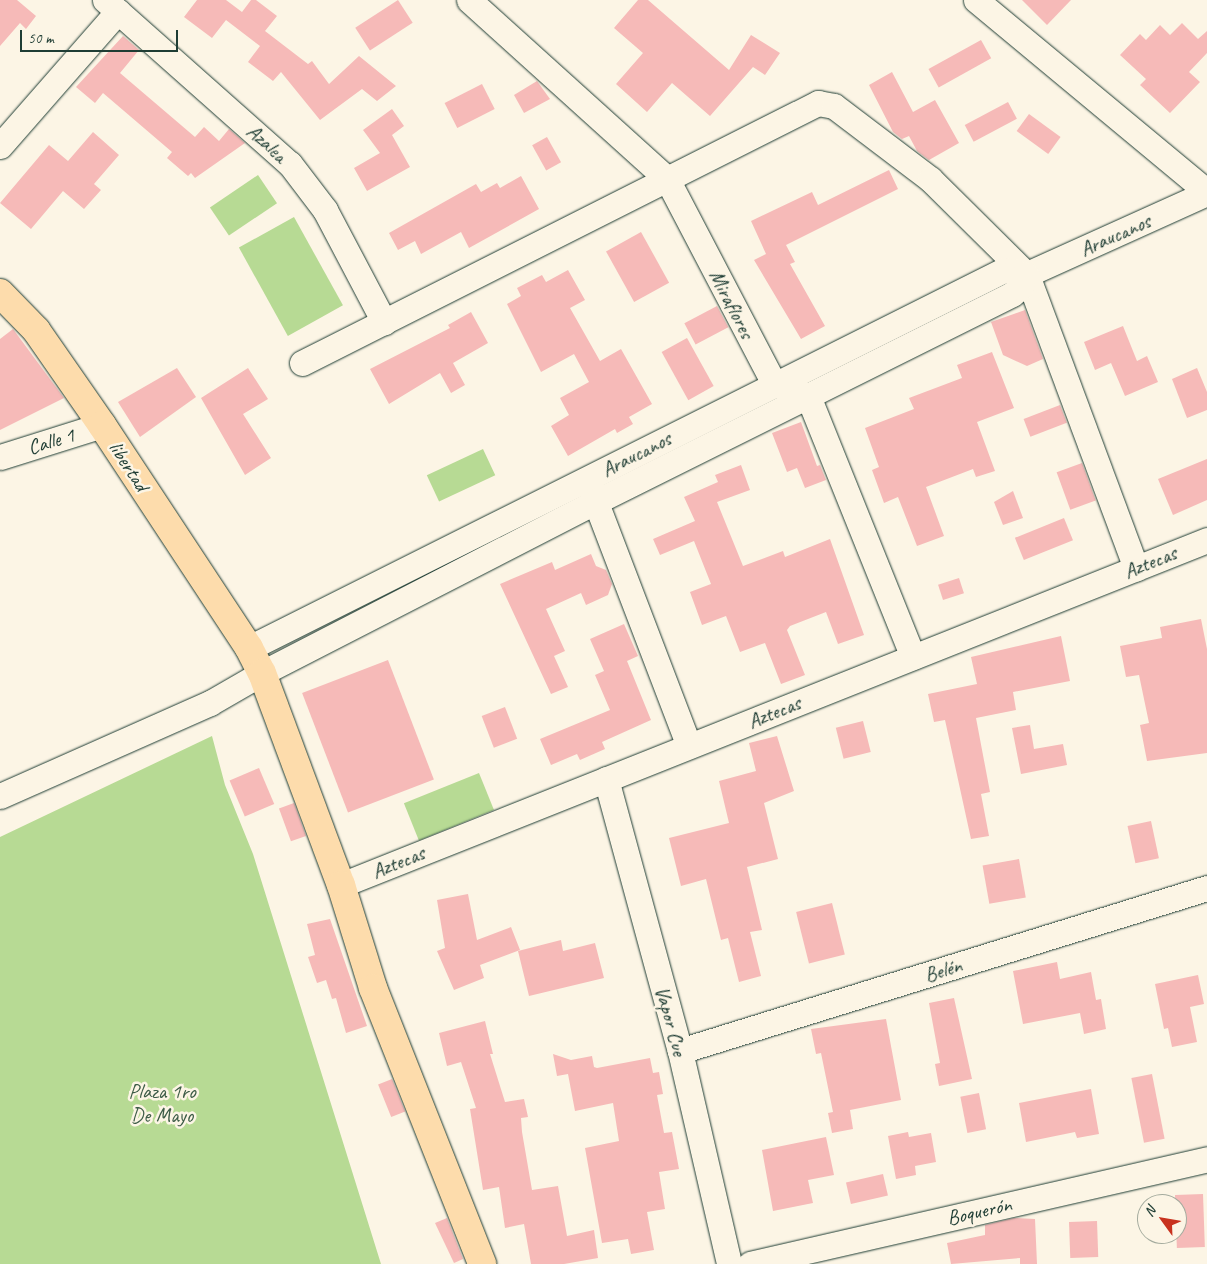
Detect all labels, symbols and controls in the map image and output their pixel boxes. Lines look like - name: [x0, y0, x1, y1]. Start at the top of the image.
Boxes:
- scale bar: [22, 20, 180, 52]
- text: 50 m: [28, 29, 54, 48]
- street label: Azalea: [242, 118, 292, 168]
- street label: Araucanos: [1076, 208, 1154, 262]
- street label: Miraflores: [704, 265, 760, 343]
- street label: Calle 1: [25, 422, 77, 460]
- street label: Araucanos: [597, 426, 675, 482]
- street label: libertad: [104, 436, 154, 496]
- street label: Aztecas: [1120, 540, 1180, 584]
- street label: Aztecas: [744, 690, 804, 734]
- street label: Aztecas: [368, 840, 428, 884]
- street label: Belén: [921, 952, 965, 988]
- street label: Vapor Cue: [650, 984, 692, 1058]
- park label: Plaza 1ro De Mayo: [128, 1078, 196, 1128]
- street label: Boquerón: [944, 1191, 1014, 1231]
- north arrow: [1137, 1194, 1187, 1244]
- text: N: [1140, 1203, 1159, 1220]

